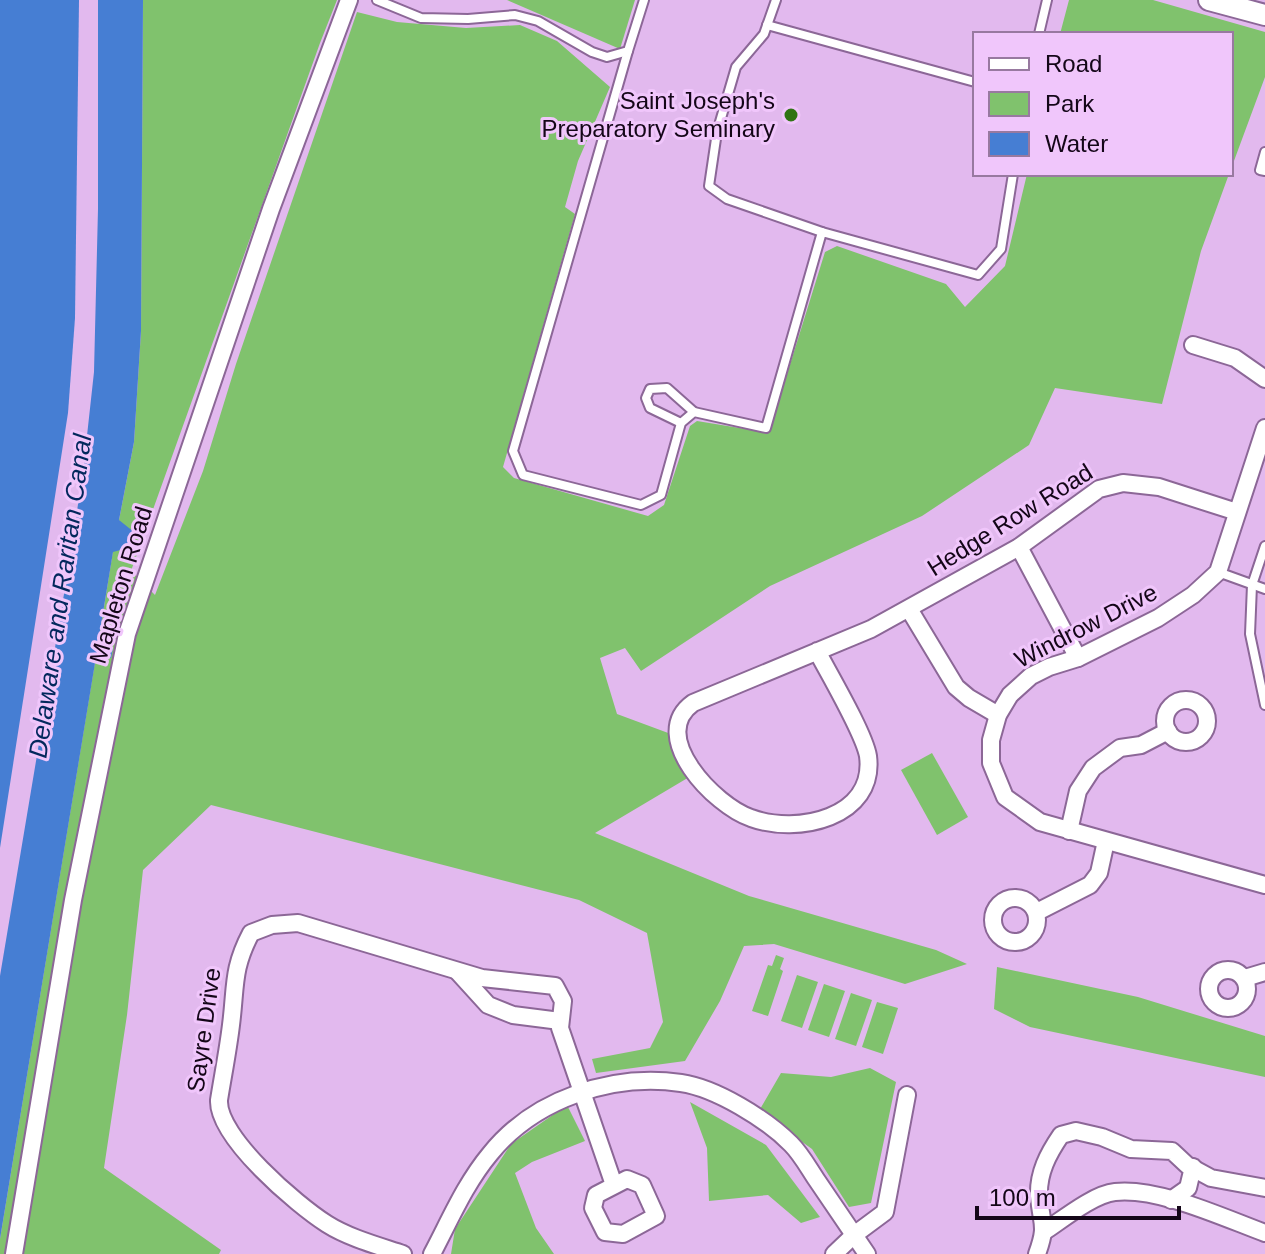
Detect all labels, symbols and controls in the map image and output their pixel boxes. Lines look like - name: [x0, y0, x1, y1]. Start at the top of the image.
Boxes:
- legend: [973, 32, 1233, 176]
- text: Road: [1045, 50, 1102, 77]
- place label: Saint Joseph's Preparatory Seminary: [542, 87, 775, 142]
- text: Park: [1045, 90, 1095, 117]
- marker: Saint Joseph's Preparatory Seminary: [782, 106, 800, 124]
- text: Water: [1045, 130, 1108, 157]
- water label: Delaware and Raritan Canal: [22, 431, 98, 760]
- street label: Hedge Row Road: [922, 458, 1097, 581]
- street label: Mapleton Road: [84, 503, 157, 667]
- street label: Windrow Drive: [1010, 578, 1161, 673]
- street label: Sayre Drive: [181, 966, 226, 1094]
- scale bar: [977, 1170, 1179, 1220]
- text: 100 m: [989, 1184, 1056, 1211]

